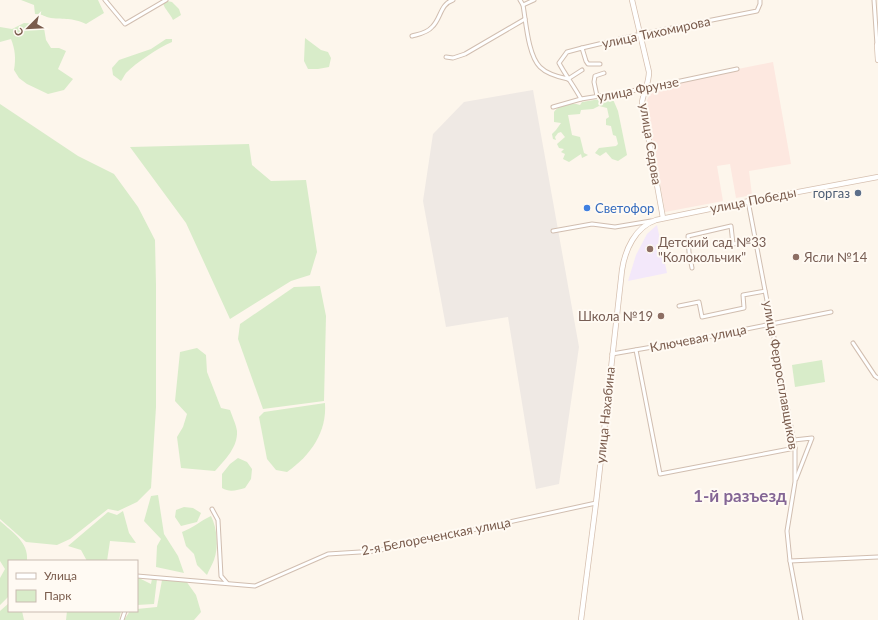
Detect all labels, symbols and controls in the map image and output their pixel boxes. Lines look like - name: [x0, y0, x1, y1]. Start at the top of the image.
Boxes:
- north arrow: [8, 8, 48, 48]
- street label: улица Тихомирова: [600, 13, 712, 51]
- text: С: [11, 26, 26, 38]
- street label: улица Фрунзе: [596, 73, 680, 105]
- street label: улица Седова: [637, 102, 665, 186]
- street label: улица Победы: [709, 184, 797, 216]
- place label: горгаз: [813, 185, 850, 201]
- marker: горгаз: [853, 188, 863, 198]
- place label: Светофор: [595, 200, 654, 216]
- marker: Светофор: [582, 203, 592, 213]
- place label: Детский сад №33 "Колокольчик": [658, 234, 766, 265]
- marker: Детский сад №33 "Колокольчик": [645, 244, 655, 254]
- place label: Ясли №14: [803, 249, 868, 265]
- marker: Ясли №14: [791, 252, 801, 262]
- street label: улица Ферросплавщиков: [760, 299, 802, 451]
- place label: Школа №19: [578, 308, 653, 324]
- marker: Школа №19: [656, 311, 666, 321]
- street label: Ключевая улица: [648, 321, 748, 355]
- street label: улица Нахабина: [592, 366, 618, 464]
- district label: 1-й разъезд: [693, 485, 787, 506]
- street label: 2-я Белореченская улица: [360, 514, 512, 558]
- legend: [8, 560, 138, 612]
- text: Улица: [44, 568, 77, 583]
- text: Парк: [44, 588, 72, 603]

